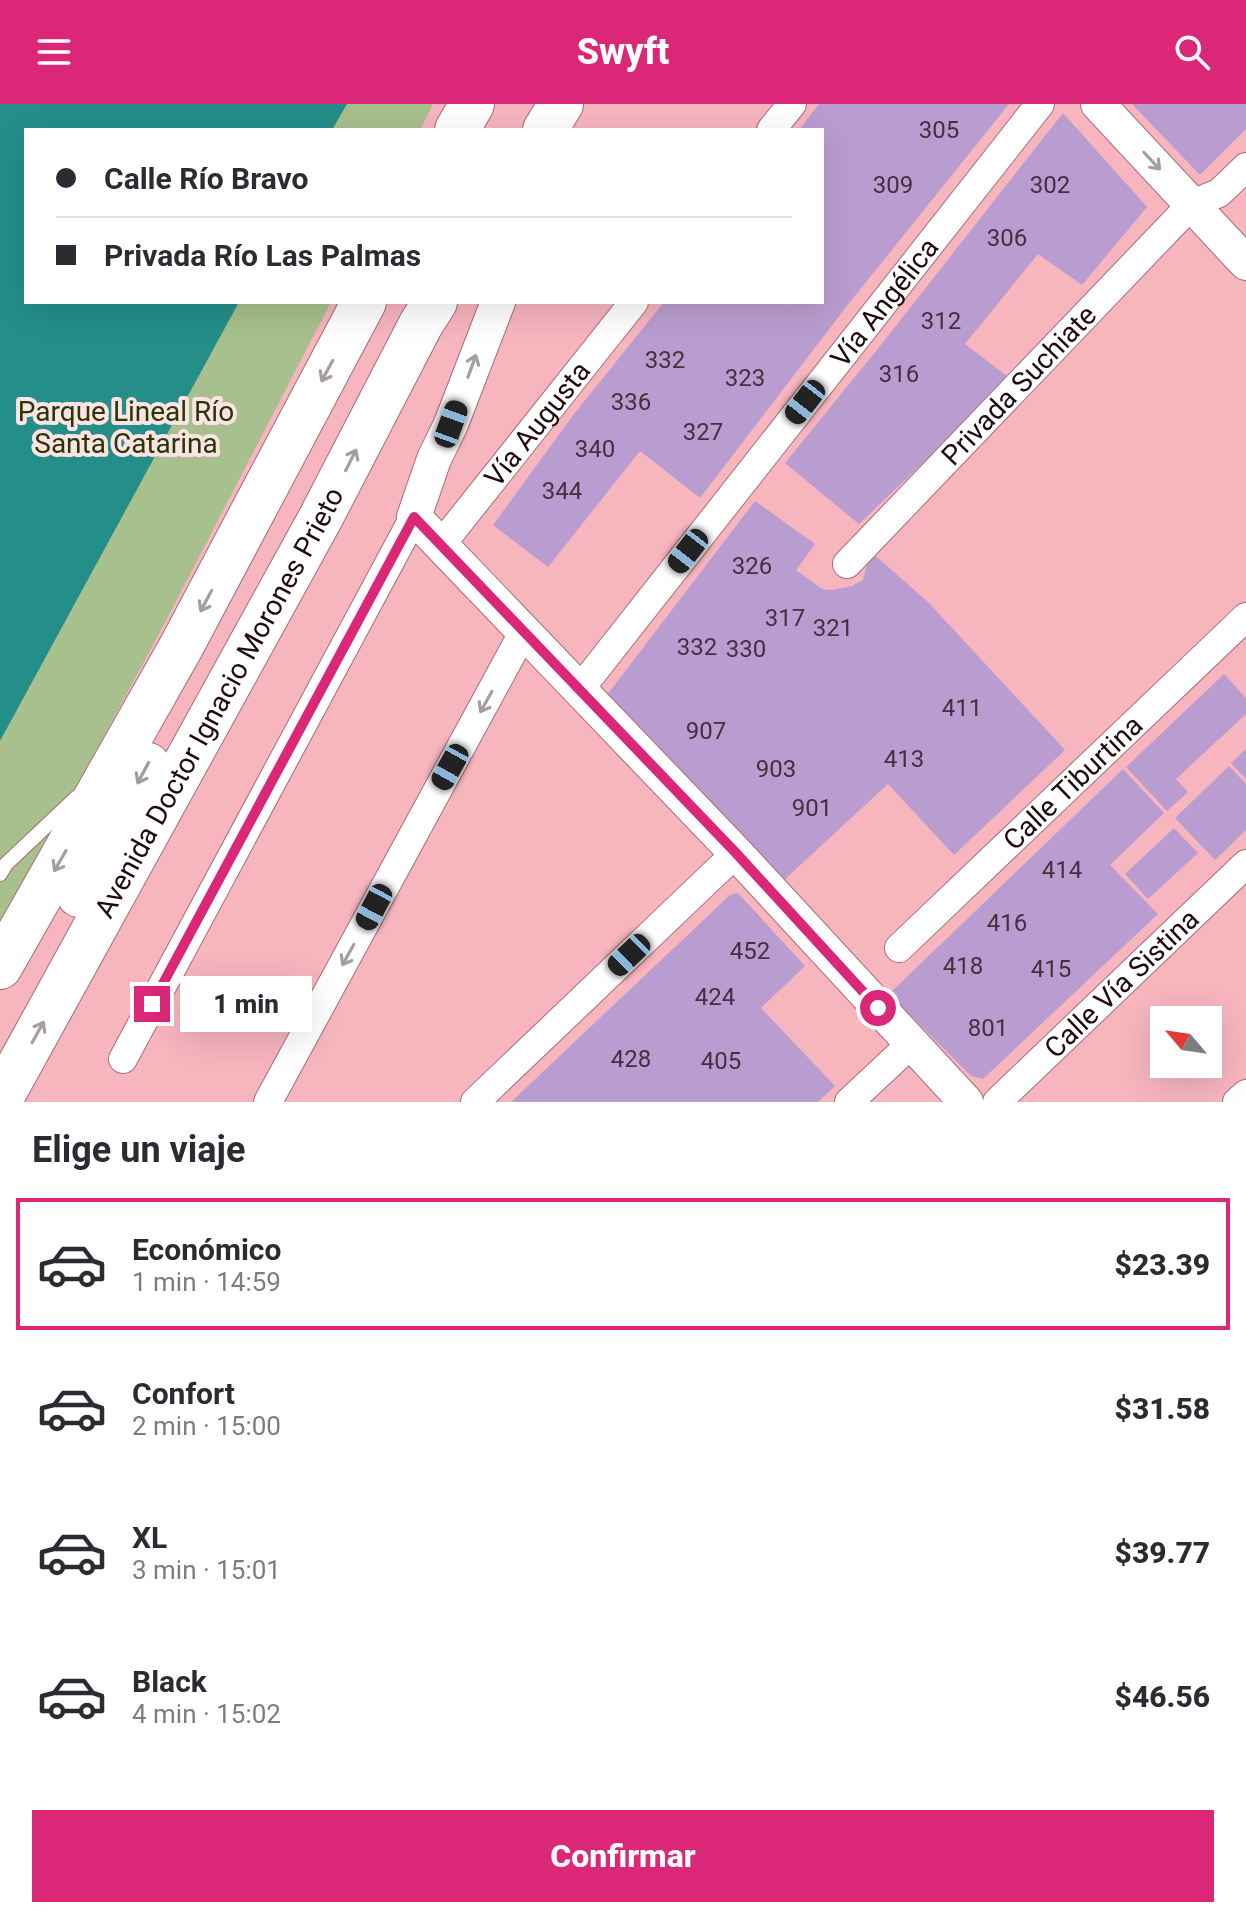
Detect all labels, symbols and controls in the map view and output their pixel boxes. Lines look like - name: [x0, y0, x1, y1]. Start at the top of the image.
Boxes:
- icon: menu: [32, 30, 76, 74]
- icon: search: [1170, 30, 1214, 74]
- text: Swyft: [577, 31, 669, 73]
- house number: 305: [919, 116, 959, 144]
- one-way arrow: [1142, 151, 1161, 171]
- text: Calle Río Bravo: [104, 161, 308, 196]
- house number: 309: [873, 171, 913, 199]
- house number: 302: [1030, 171, 1070, 199]
- house number: 306: [987, 224, 1027, 252]
- street label: Vía Angélica: [824, 232, 945, 374]
- text: Privada Río Las Palmas: [104, 238, 421, 273]
- street label: Privada Suchiate: [935, 299, 1103, 472]
- house number: 312: [921, 307, 961, 335]
- house number: 332: [645, 346, 685, 374]
- one-way arrow: [466, 354, 480, 379]
- street label: Vía Augusta: [478, 355, 597, 493]
- one-way arrow: [319, 358, 335, 382]
- house number: 316: [879, 360, 919, 388]
- house number: 323: [725, 364, 765, 392]
- car: [781, 376, 829, 428]
- house number: 336: [611, 388, 651, 416]
- park label: Parque Lineal Río Santa Catarina: [18, 395, 234, 460]
- car: [432, 397, 470, 451]
- house number: 327: [683, 418, 723, 446]
- house number: 340: [575, 435, 615, 463]
- one-way arrow: [343, 448, 359, 472]
- house number: 344: [542, 477, 582, 505]
- street label: Avenida Doctor Ignacio Morones Prieto: [88, 482, 351, 923]
- car: [664, 525, 712, 577]
- house number: 326: [732, 552, 772, 580]
- one-way arrow: [197, 588, 213, 612]
- house number: 317: [765, 604, 805, 632]
- house number: 321: [813, 614, 853, 642]
- house number: 332: [677, 633, 717, 661]
- house number: 330: [726, 635, 766, 663]
- one-way arrow: [478, 690, 494, 713]
- house number: 411: [942, 694, 982, 722]
- street label: Calle Tiburtina: [997, 709, 1149, 857]
- house number: 907: [686, 717, 726, 745]
- car: [428, 740, 472, 794]
- house number: 413: [884, 745, 924, 773]
- house number: 903: [756, 755, 796, 783]
- one-way arrow: [135, 761, 151, 785]
- house number: 901: [792, 794, 832, 822]
- one-way arrow: [52, 849, 68, 872]
- house number: 414: [1042, 856, 1082, 884]
- car: [352, 880, 396, 934]
- street label: Calle Vía Sistina: [1038, 902, 1206, 1065]
- house number: 416: [987, 909, 1027, 937]
- car: [603, 930, 655, 980]
- house number: 452: [730, 937, 770, 965]
- one-way arrow: [340, 943, 356, 966]
- house number: 418: [943, 952, 983, 980]
- house number: 415: [1031, 955, 1071, 983]
- callout: 1 min: [180, 976, 312, 1032]
- house number: 424: [695, 983, 735, 1011]
- route end: [134, 986, 170, 1022]
- text: 1 min: [213, 989, 279, 1019]
- route start: [860, 990, 896, 1026]
- north arrow: [1150, 1006, 1222, 1078]
- map controls: [1150, 1006, 1222, 1078]
- house number: 801: [968, 1014, 1008, 1042]
- one-way arrow: [30, 1020, 46, 1044]
- house number: 428: [611, 1045, 651, 1073]
- house number: 405: [701, 1047, 741, 1075]
- text: Elige un viaje: [32, 1129, 245, 1171]
- icon: car: [36, 1228, 108, 1300]
- text: Económico: [132, 1232, 281, 1267]
- text: $23.39: [1115, 1247, 1210, 1282]
- text: 1 min · 14:59: [132, 1267, 281, 1297]
- icon: car: [36, 1372, 108, 1444]
- text: Confort: [132, 1376, 235, 1411]
- text: $31.58: [1115, 1391, 1210, 1426]
- text: 2 min · 15:00: [132, 1411, 281, 1441]
- icon: car: [36, 1516, 108, 1588]
- text: XL: [132, 1520, 167, 1555]
- text: $39.77: [1115, 1535, 1210, 1570]
- text: 3 min · 15:01: [132, 1555, 281, 1585]
- icon: car: [36, 1660, 108, 1732]
- text: Black: [132, 1664, 207, 1699]
- text: $46.56: [1115, 1679, 1210, 1714]
- text: 4 min · 15:02: [132, 1699, 281, 1729]
- button: Confirmar: [32, 1810, 1214, 1902]

